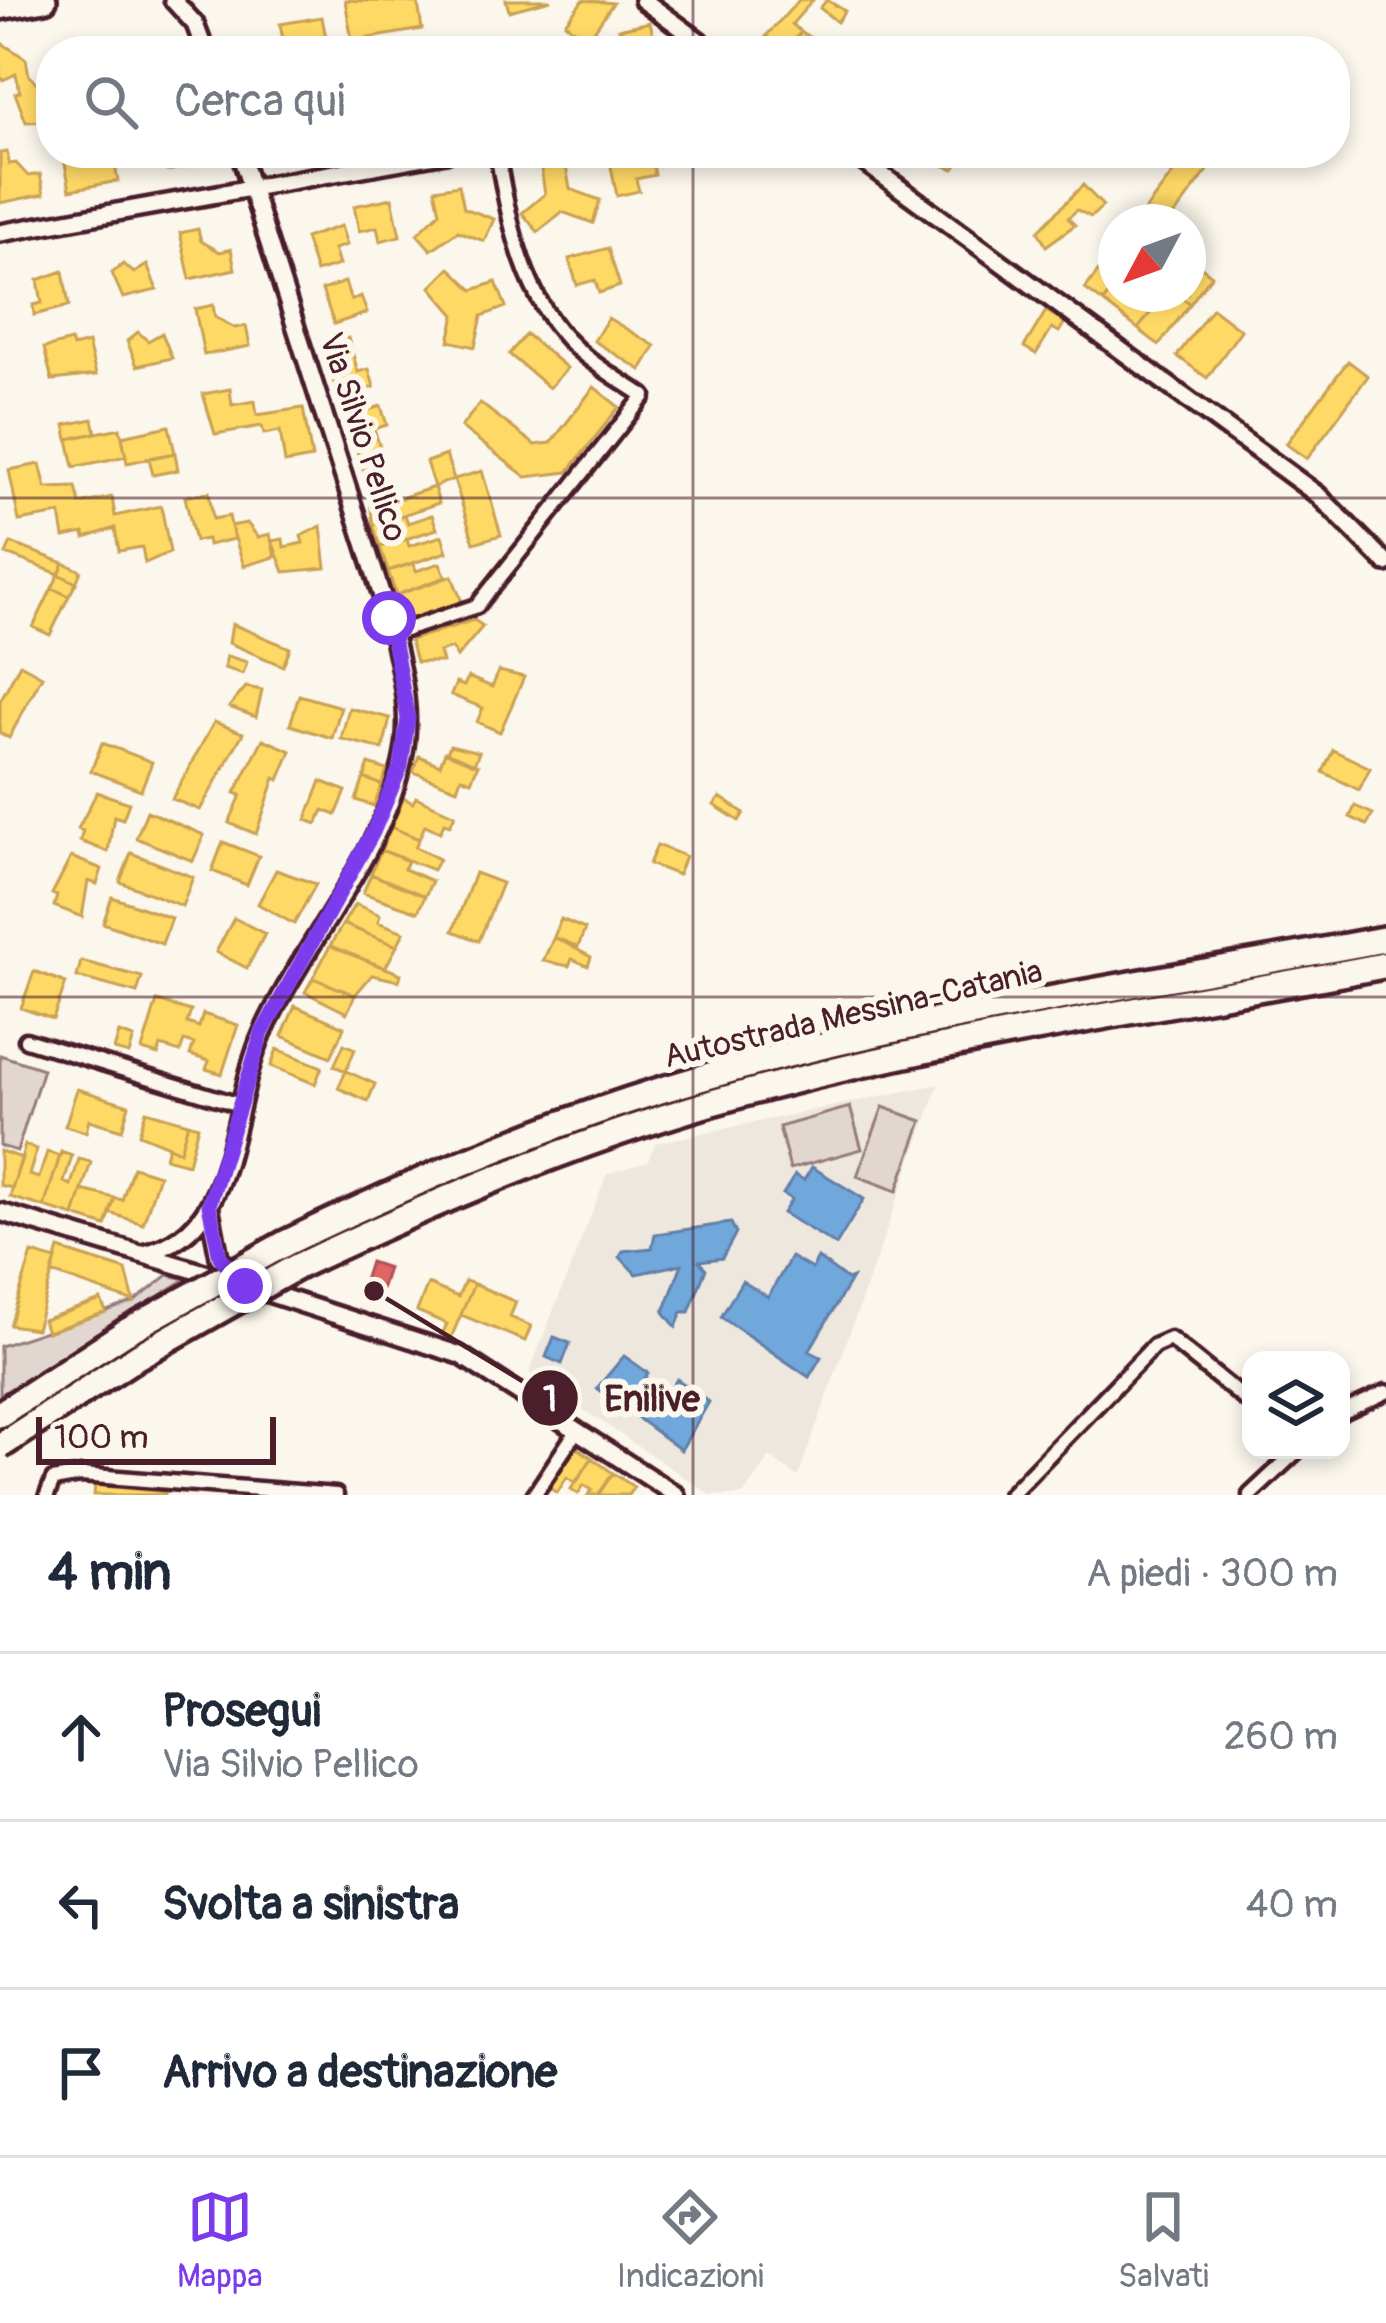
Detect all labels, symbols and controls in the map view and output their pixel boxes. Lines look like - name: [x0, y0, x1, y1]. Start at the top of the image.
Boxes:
- search box: [36, 36, 1350, 168]
- icon: search: [78, 69, 144, 135]
- text: Cerca qui: [174, 74, 345, 130]
- north arrow: [1098, 204, 1206, 312]
- street label: Via Silvio Pellico: [310, 327, 416, 547]
- route start: [362, 591, 416, 645]
- street label: Autostrada Messina-Catania: [660, 950, 1046, 1078]
- route end: [218, 1259, 272, 1313]
- map controls: [1242, 1351, 1350, 1459]
- button: layers: [1242, 1351, 1350, 1459]
- callout: Enilive: [520, 1362, 724, 1434]
- text: 1: [543, 1377, 557, 1422]
- text: Enilive: [604, 1377, 701, 1422]
- scale bar: [36, 1411, 276, 1464]
- text: 100 m: [54, 1417, 148, 1458]
- text: 4 min: [48, 1541, 171, 1605]
- text: A piedi · 300 m: [1086, 1549, 1338, 1598]
- text: Prosegui: [162, 1684, 321, 1740]
- icon: ahead: [48, 1704, 114, 1770]
- text: 260 m: [1224, 1712, 1338, 1761]
- text: Via Silvio Pellico: [162, 1740, 419, 1789]
- icon: left: [48, 1872, 114, 1938]
- text: Svolta a sinistra: [162, 1877, 459, 1933]
- text: 40 m: [1246, 1880, 1338, 1929]
- icon: arrive: [48, 2040, 114, 2106]
- text: Arrivo a destinazione: [162, 2045, 557, 2101]
- tab: Mappa: [177, 2184, 263, 2297]
- tab: Indicazioni: [617, 2184, 764, 2297]
- tab: Salvati: [1118, 2184, 1209, 2297]

